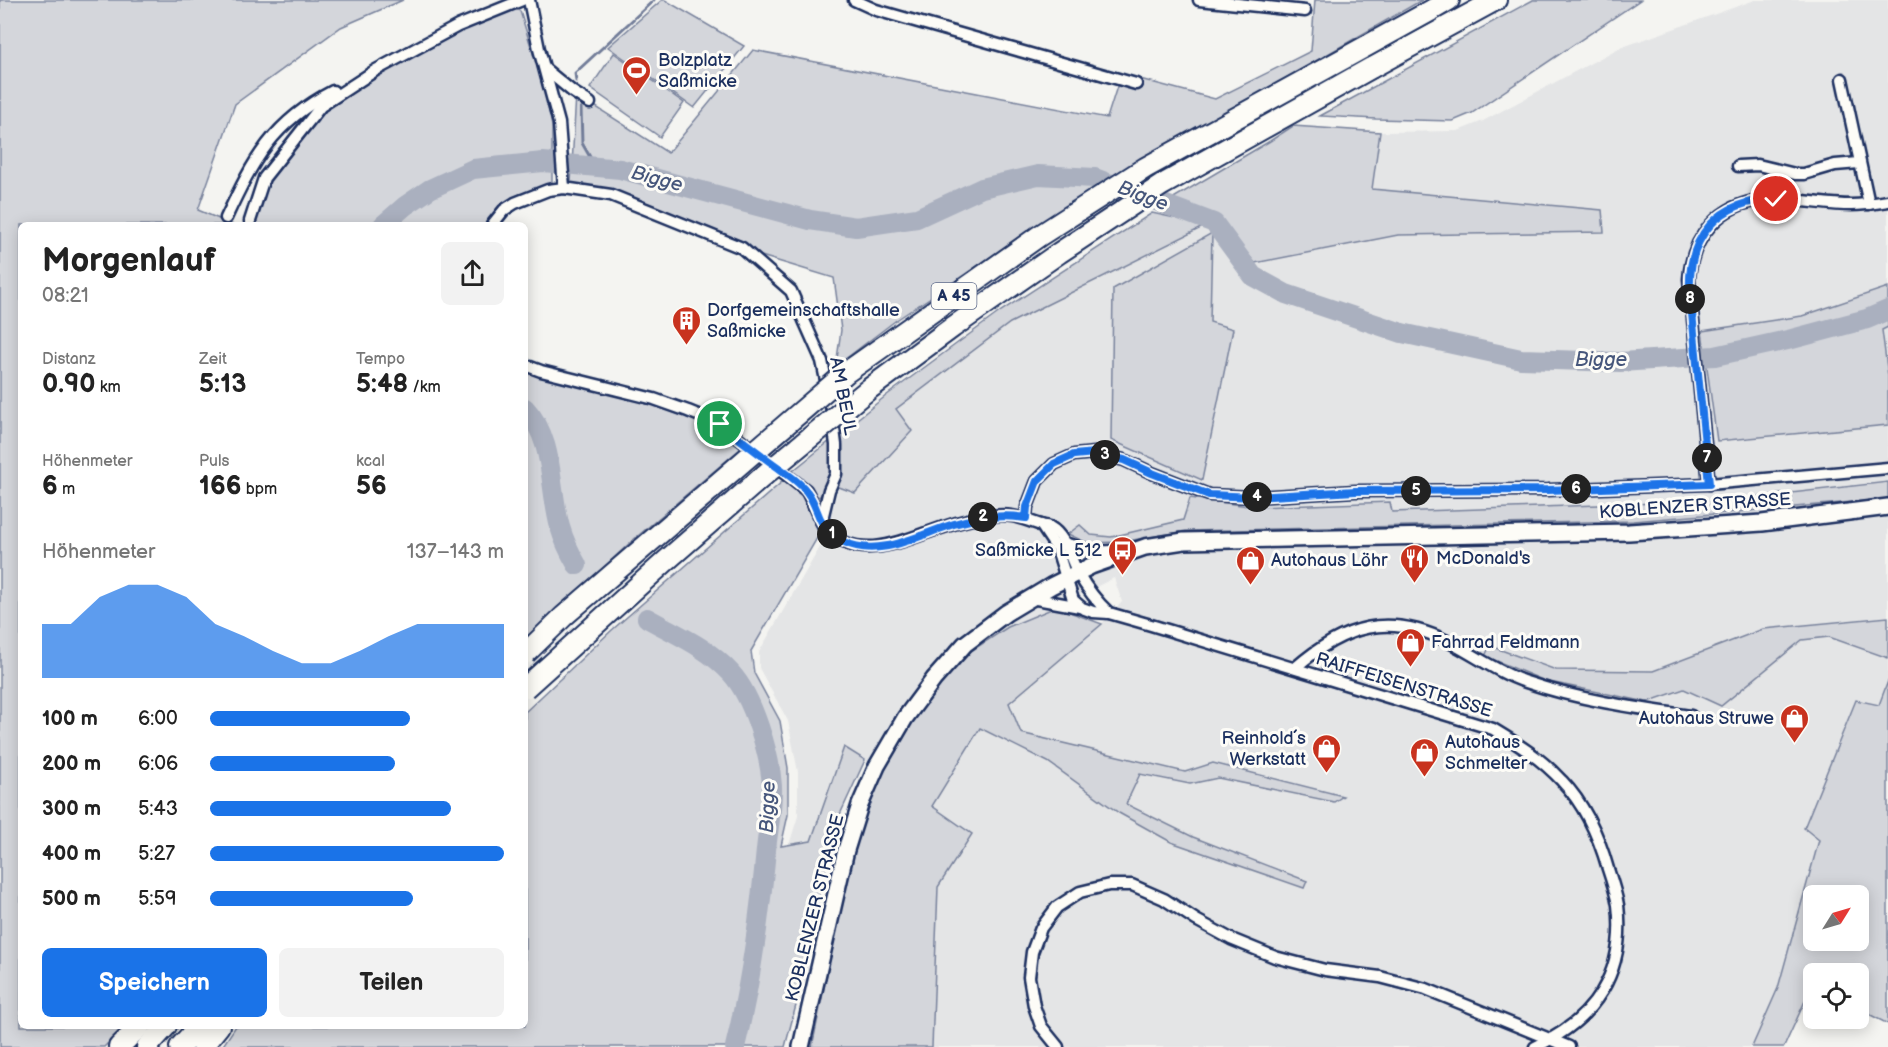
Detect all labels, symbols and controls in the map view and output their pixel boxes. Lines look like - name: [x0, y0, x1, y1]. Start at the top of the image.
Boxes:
- place label: Bolzplatz Saßmicke: [658, 50, 737, 92]
- sports icon: Bolzplatz Saßmicke: [621, 54, 653, 96]
- water label: Bigge: [629, 161, 686, 197]
- pin: [1750, 173, 1801, 224]
- water label: Bigge: [1114, 175, 1172, 217]
- icon: check: [1759, 182, 1792, 215]
- text: Morgenlauf: [42, 241, 216, 281]
- button: share: [441, 242, 504, 305]
- road number: A 45: [932, 283, 976, 309]
- text: 08:21: [42, 284, 89, 308]
- pin: 8: [1675, 284, 1705, 314]
- text: 8: [1685, 289, 1695, 308]
- place label: Dorfgemeinschaftshalle Saßmicke: [707, 300, 900, 342]
- building icon: Dorfgemeinschaftshalle Saßmicke: [670, 304, 702, 346]
- water label: Bigge: [1575, 348, 1627, 372]
- text: Distanz: [42, 350, 96, 369]
- text: Zeit: [199, 350, 227, 369]
- text: Tempo: [356, 350, 405, 369]
- street label: AM BEUL: [825, 355, 861, 437]
- text: 0.90: [42, 369, 95, 400]
- text: 5:13: [199, 369, 246, 400]
- text: 5:48: [356, 369, 408, 400]
- text: km: [95, 378, 121, 397]
- text: /km: [408, 378, 441, 397]
- pin: [694, 398, 745, 449]
- icon: arrive: [703, 407, 736, 440]
- pin: 3: [1090, 440, 1120, 470]
- pin: 7: [1692, 443, 1722, 473]
- text: 3: [1100, 445, 1110, 464]
- text: 7: [1703, 448, 1711, 467]
- text: Höhenmeter: [42, 452, 132, 471]
- text: Puls: [199, 452, 229, 471]
- text: kcal: [356, 452, 385, 471]
- text: 6: [42, 471, 58, 502]
- text: 166: [199, 471, 241, 502]
- text: 56: [356, 471, 387, 502]
- pin: 6: [1561, 474, 1591, 504]
- pin: 5: [1401, 476, 1431, 506]
- text: 6: [1571, 479, 1581, 498]
- text: m: [58, 480, 75, 499]
- text: bpm: [241, 480, 277, 499]
- text: 5: [1411, 481, 1421, 500]
- pin: 4: [1242, 482, 1272, 512]
- text: 4: [1252, 487, 1262, 506]
- street label: KOBLENZER STRASSE: [1598, 489, 1792, 523]
- pin: 2: [968, 502, 998, 532]
- text: 2: [978, 507, 988, 526]
- pin: 1: [817, 519, 847, 549]
- text: 1: [829, 524, 835, 543]
- bus stop icon: Saßmicke L 512: [1107, 534, 1139, 576]
- text: Höhenmeter: [42, 540, 155, 564]
- text: 137–143 m: [407, 540, 504, 564]
- place label: Saßmicke L 512: [975, 540, 1102, 561]
- restaurant icon: McDonald's: [1399, 542, 1431, 584]
- shop icon: Autohaus Löhr: [1234, 544, 1266, 586]
- place label: McDonald's: [1436, 548, 1531, 569]
- place label: Autohaus Löhr: [1271, 550, 1388, 571]
- shop icon: Fahrrad Feldmann: [1394, 626, 1426, 668]
- place label: Fahrrad Feldmann: [1431, 632, 1580, 653]
- street label: RAIFFEISENSTRASSE: [1313, 648, 1495, 722]
- shop icon: Autohaus Struwe: [1779, 702, 1811, 744]
- text: 100 m: [42, 707, 98, 731]
- text: 6:00: [138, 707, 178, 731]
- place label: Autohaus Struwe: [1639, 708, 1774, 729]
- place label: Reinhold´s Werkstatt: [1221, 728, 1306, 770]
- shop icon: Reinhold´s Werkstatt: [1311, 732, 1343, 774]
- place label: Autohaus Schmelter: [1445, 732, 1528, 774]
- shop icon: Autohaus Schmelter: [1408, 736, 1440, 778]
- text: 200 m: [42, 752, 101, 776]
- text: 6:06: [138, 752, 178, 776]
- water label: Bigge: [755, 780, 781, 834]
- text: 300 m: [42, 797, 101, 821]
- text: 5:43: [138, 797, 178, 821]
- street label: KOBLENZER STRASSE: [782, 812, 848, 1004]
- text: 400 m: [42, 842, 101, 866]
- text: 5:27: [138, 842, 175, 866]
- north arrow: [1803, 885, 1869, 951]
- map controls: [1803, 885, 1869, 1029]
- text: 500 m: [42, 887, 101, 911]
- text: 5:59: [138, 887, 177, 911]
- button: Speichern: [42, 948, 267, 1017]
- button: Teilen: [279, 948, 504, 1017]
- button: locate: [1803, 963, 1869, 1029]

